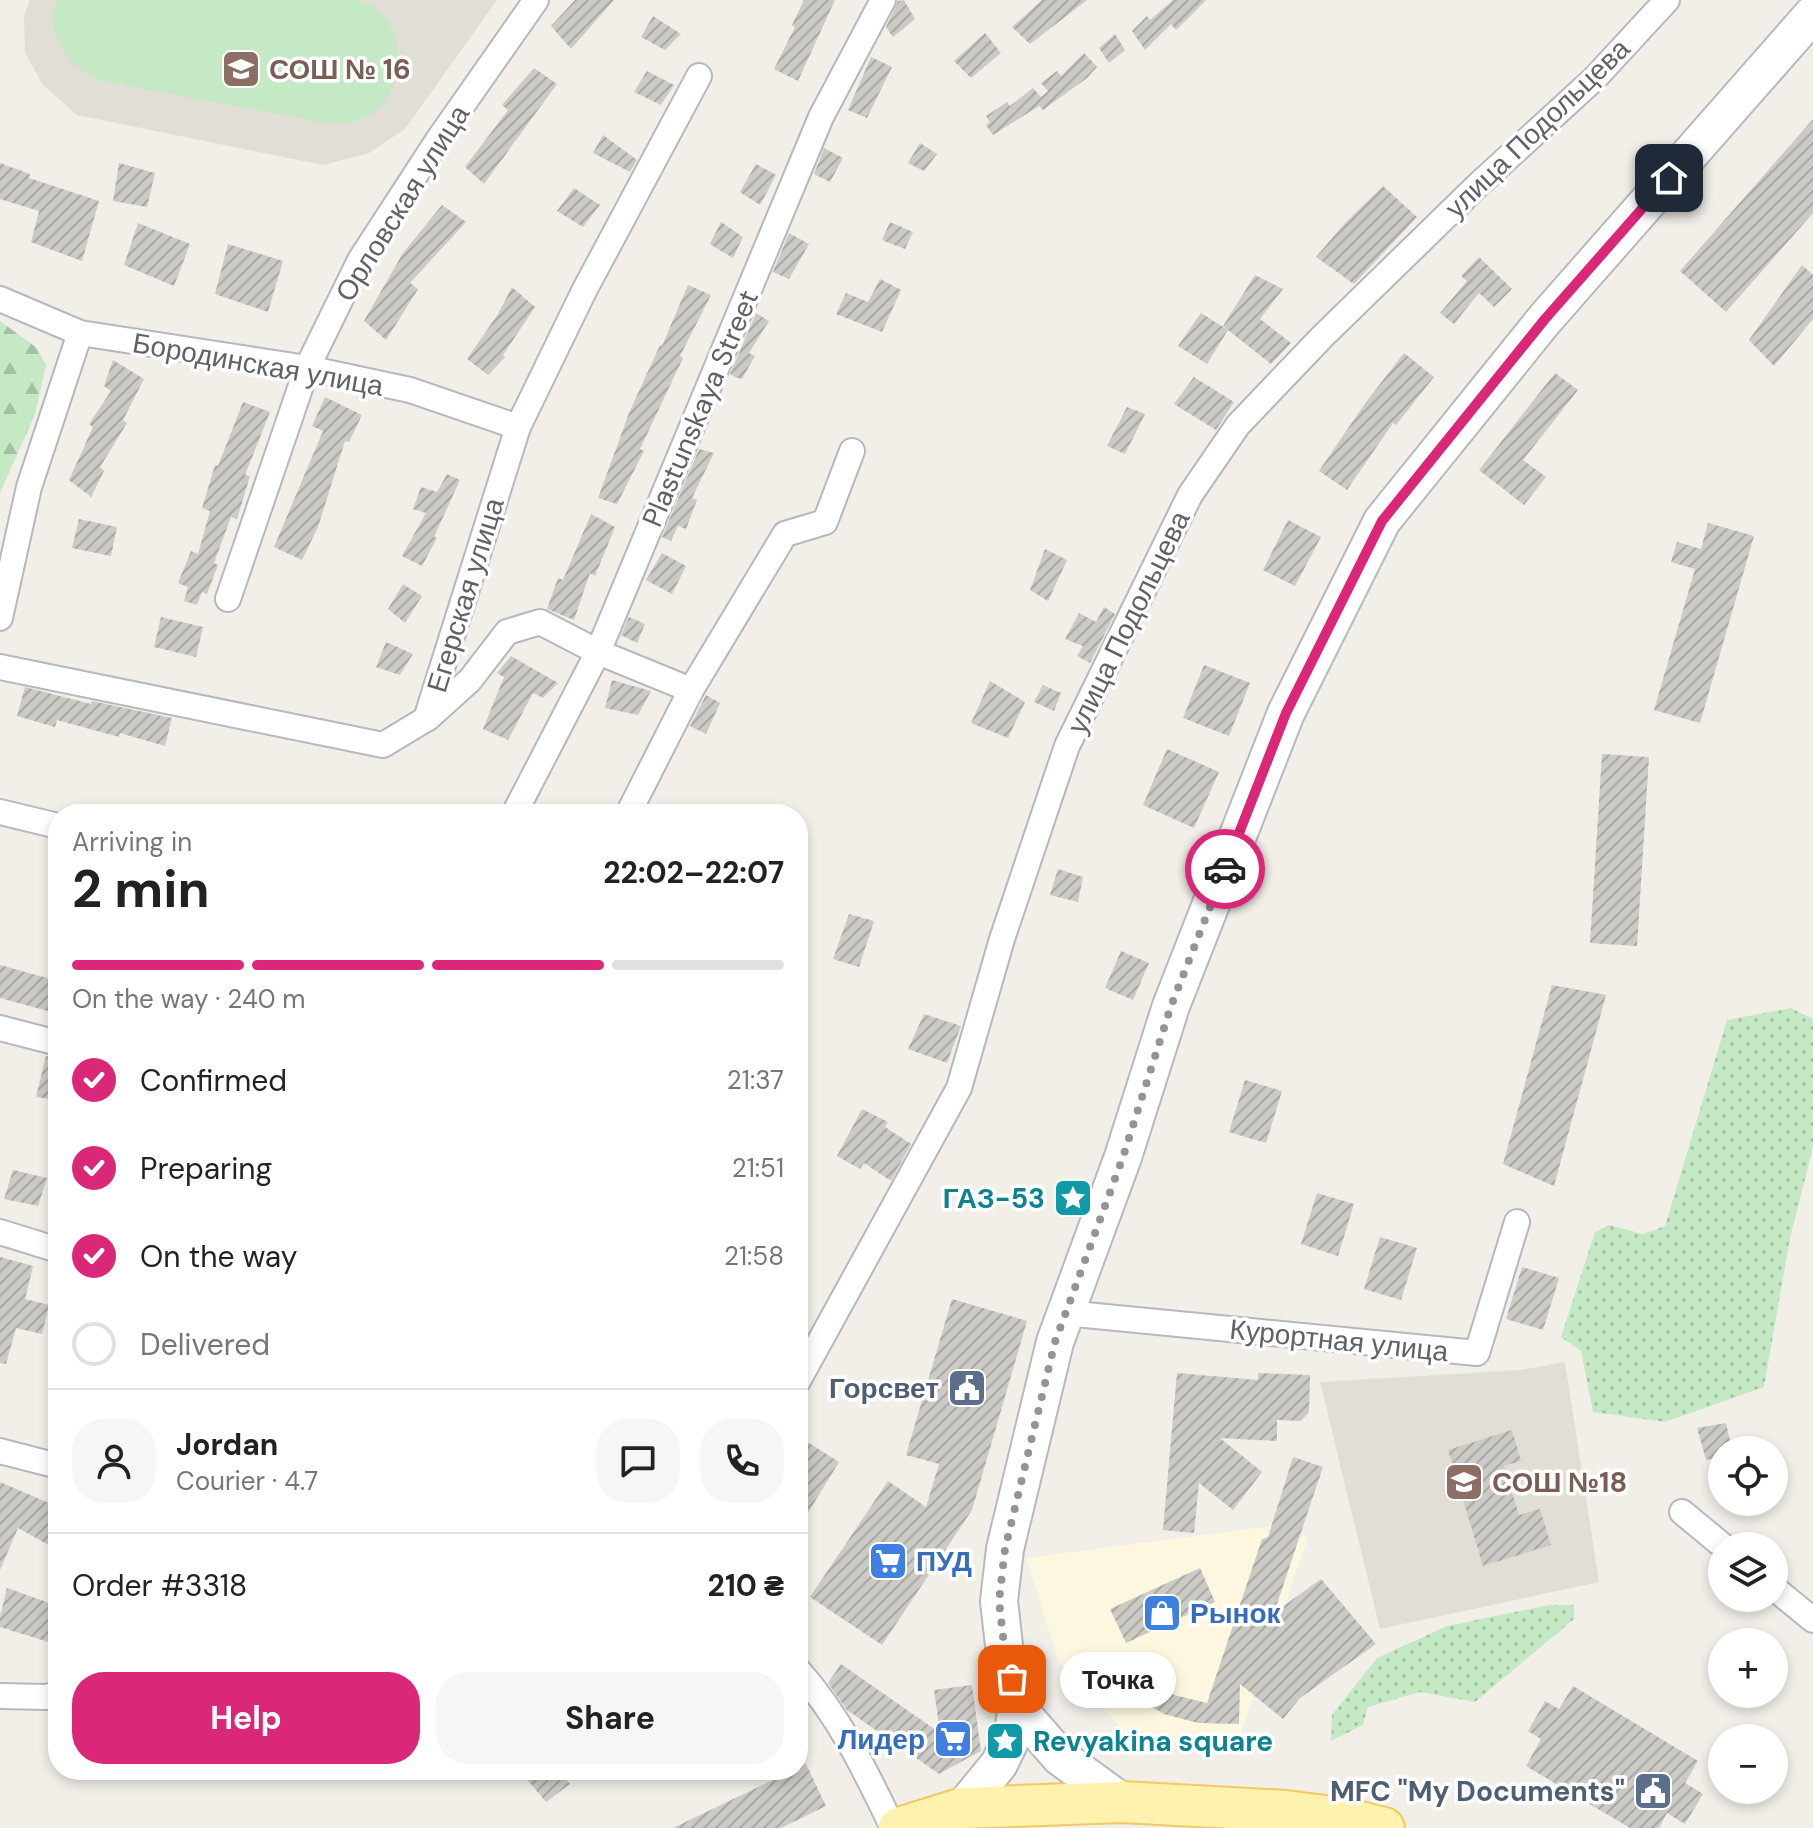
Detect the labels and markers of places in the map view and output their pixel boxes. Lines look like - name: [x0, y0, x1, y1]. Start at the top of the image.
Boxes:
- school or university icon: СОШ № 16: [220, 48, 262, 90]
- place label: СОШ № 16: [269, 51, 411, 88]
- pin: [1635, 144, 1703, 212]
- place icon: ГАЗ-53: [1052, 1177, 1094, 1219]
- place label: ГАЗ-53: [943, 1180, 1045, 1217]
- public building icon: Горсвет: [946, 1367, 988, 1409]
- place label: Горсвет: [829, 1370, 939, 1407]
- school or university icon: СОШ №18: [1443, 1461, 1485, 1503]
- place label: СОШ №18: [1492, 1464, 1627, 1501]
- supermarket icon: ПУД: [867, 1540, 909, 1582]
- place label: ПУД: [916, 1543, 972, 1580]
- shop icon: Рынок: [1141, 1592, 1183, 1634]
- place label: Рынок: [1190, 1595, 1282, 1632]
- pin: [978, 1645, 1046, 1713]
- callout: Точка: [1060, 1651, 1176, 1707]
- supermarket icon: Лидер: [932, 1718, 974, 1760]
- place icon: Revyakina square: [984, 1720, 1026, 1762]
- place label: Лидер: [838, 1721, 925, 1758]
- place label: Revyakina square: [1033, 1723, 1273, 1760]
- public building icon: MFC "My Documents": [1632, 1770, 1674, 1812]
- place label: MFC "My Documents": [1330, 1773, 1625, 1810]

